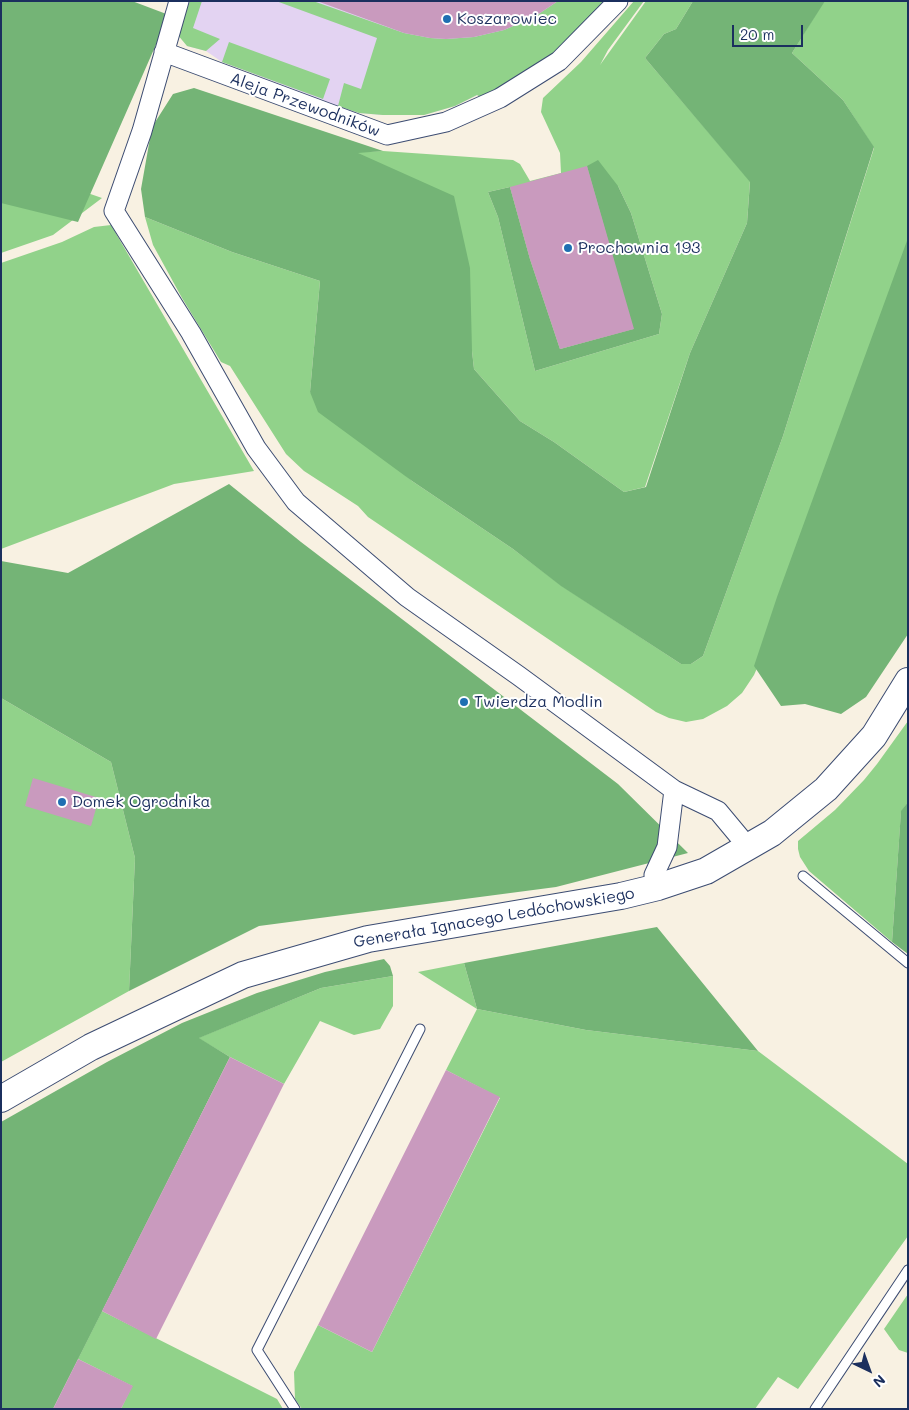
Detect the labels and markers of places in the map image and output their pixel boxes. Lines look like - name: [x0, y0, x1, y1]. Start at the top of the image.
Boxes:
- place label: Koszarowiec: [457, 9, 557, 29]
- marker: Koszarowiec: [441, 13, 453, 25]
- place label: Prochownia 193: [578, 238, 700, 258]
- marker: Prochownia 193: [562, 242, 574, 254]
- place label: Twierdza Modlin: [474, 692, 602, 712]
- marker: Twierdza Modlin: [458, 696, 470, 708]
- place label: Domek Ogrodnika: [72, 792, 211, 812]
- marker: Domek Ogrodnika: [56, 796, 68, 808]

